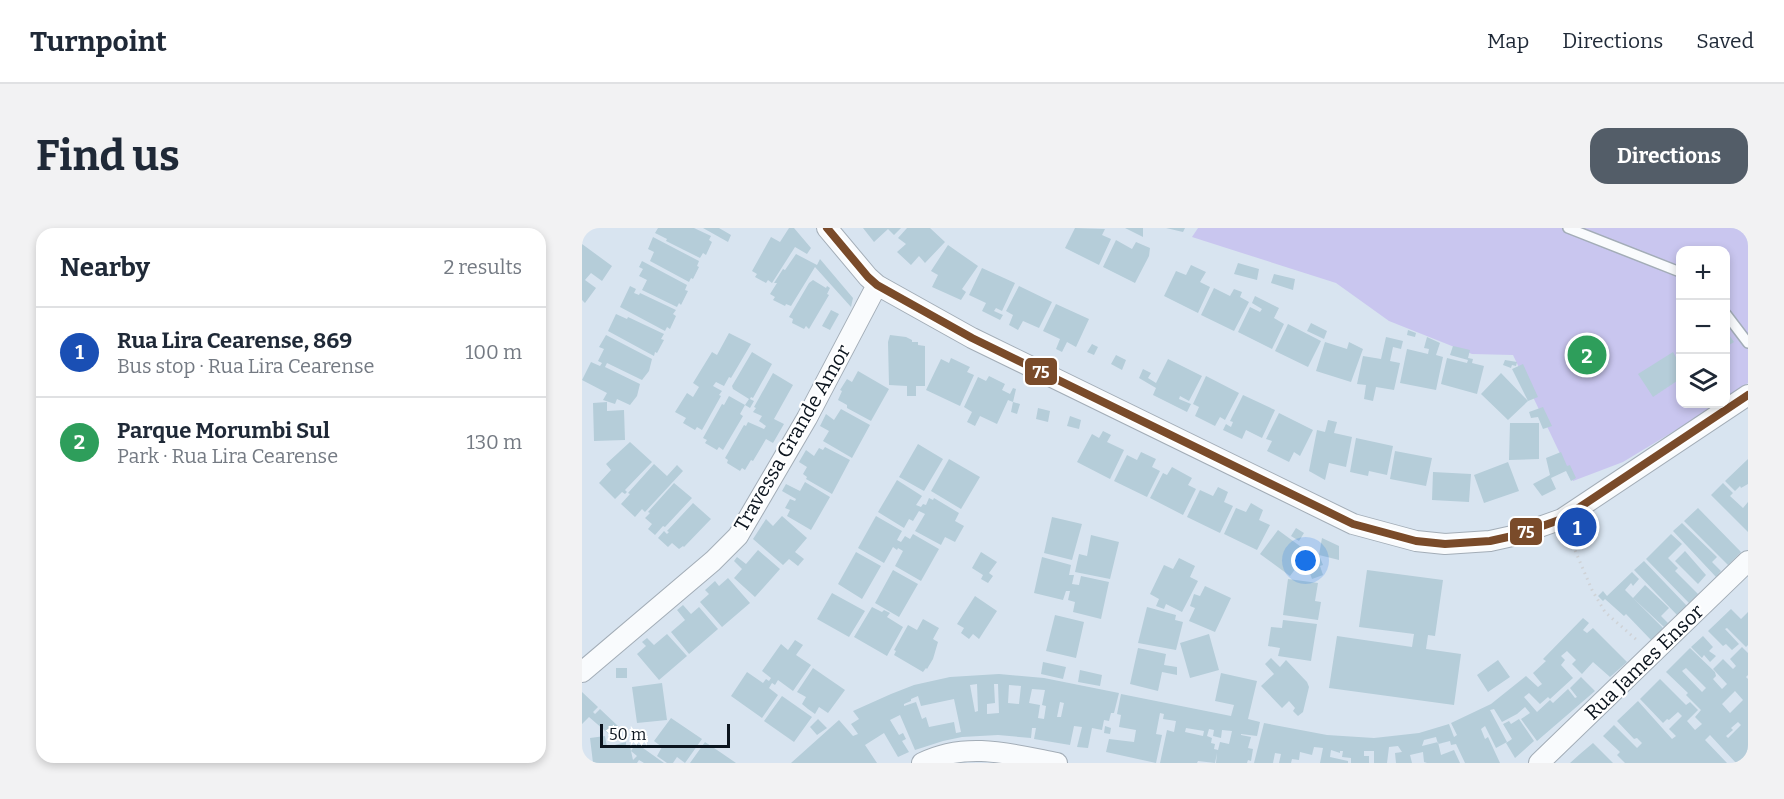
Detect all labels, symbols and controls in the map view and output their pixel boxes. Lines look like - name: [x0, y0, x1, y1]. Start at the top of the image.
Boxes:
- text: Turnpoint: [30, 25, 167, 58]
- text: Map: [1487, 28, 1529, 54]
- text: Directions: [1562, 28, 1663, 54]
- text: Saved: [1696, 28, 1754, 54]
- button: Directions: [1590, 128, 1748, 184]
- text: Find us: [36, 131, 180, 181]
- map controls: [1676, 246, 1730, 408]
- button: +: [1676, 246, 1730, 300]
- text: Nearby: [60, 252, 150, 283]
- text: 2 results: [443, 255, 522, 279]
- button: −: [1676, 300, 1730, 354]
- text: Rua Lira Cearense, 869: [117, 327, 352, 354]
- pin: 2: [1568, 332, 1606, 378]
- text: 1: [75, 340, 84, 364]
- text: 100 m: [465, 340, 522, 364]
- street label: Travessa Grande Amor: [729, 340, 855, 536]
- text: Bus stop · Rua Lira Cearense: [117, 354, 374, 378]
- button: layers: [1676, 354, 1730, 408]
- line badge: 75: [1024, 357, 1058, 386]
- text: 75: [1032, 363, 1050, 382]
- text: Parque Morumbi Sul: [117, 417, 330, 444]
- text: 2: [74, 430, 85, 454]
- text: 130 m: [467, 430, 522, 454]
- text: Park · Rua Lira Cearense: [117, 444, 338, 468]
- pin: 1: [1558, 504, 1596, 550]
- line badge: 75: [1509, 517, 1543, 546]
- text: 75: [1517, 523, 1535, 542]
- your location: [1291, 546, 1320, 575]
- street label: Rua James Ensor: [1580, 599, 1708, 725]
- scale bar: [600, 721, 730, 748]
- text: 50 m: [609, 725, 646, 744]

